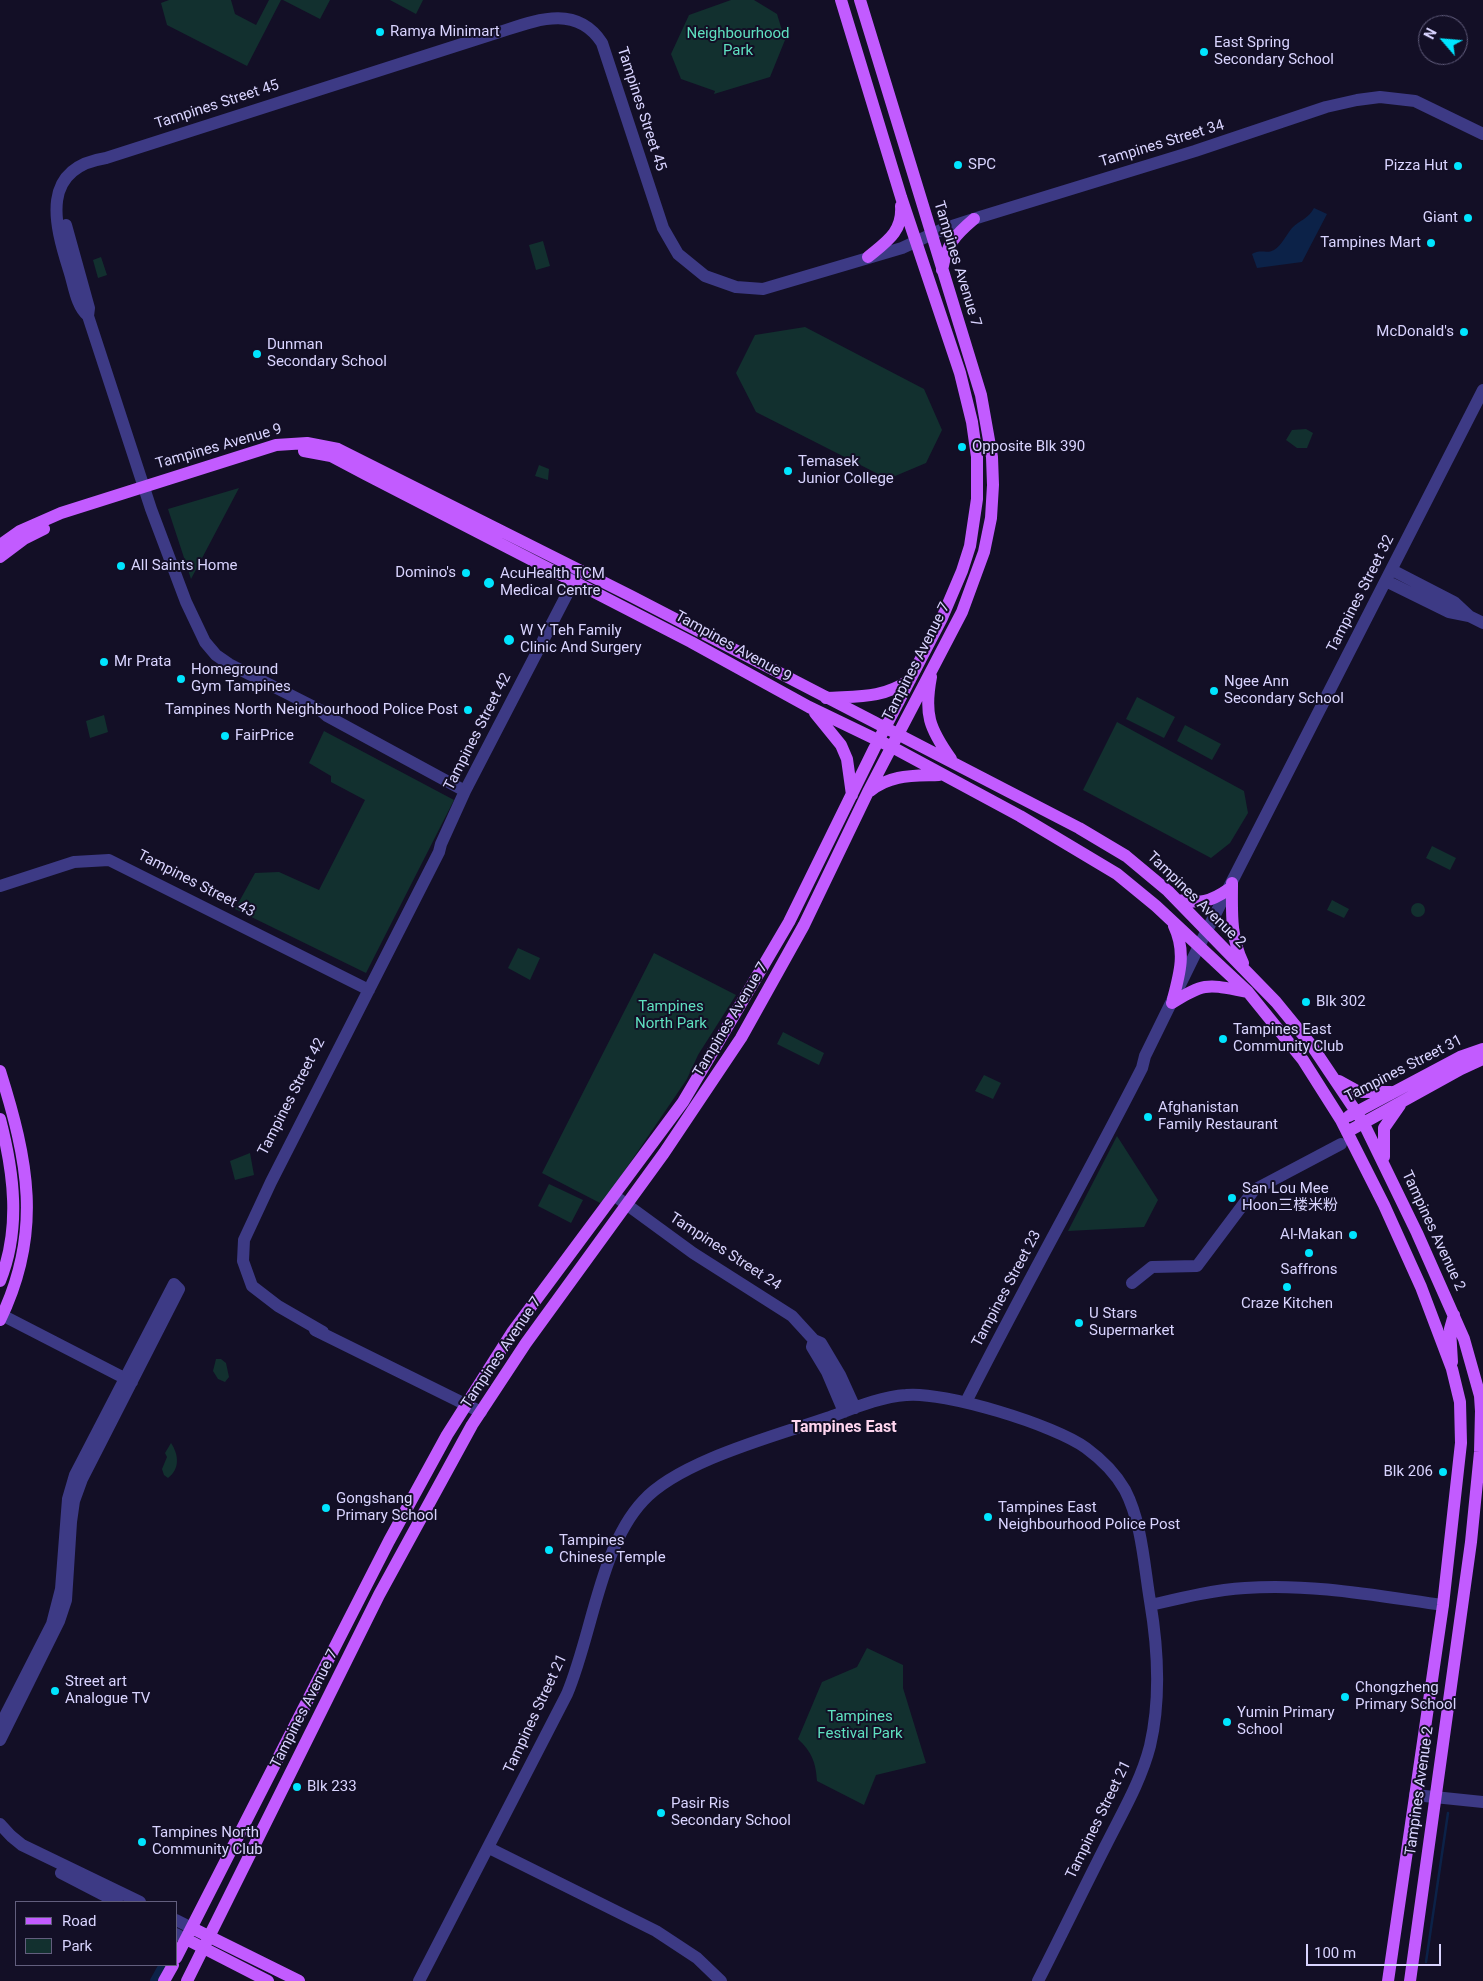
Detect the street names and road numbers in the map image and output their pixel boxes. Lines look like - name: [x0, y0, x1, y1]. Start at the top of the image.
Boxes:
- street label: Tampines Street 45: [612, 45, 670, 173]
- street label: Tampines Street 45: [153, 76, 281, 134]
- street label: Tampines Street 34: [1098, 116, 1226, 172]
- street label: Tampines Avenue 7: [929, 199, 985, 329]
- street label: Tampines Avenue 9: [154, 420, 284, 474]
- street label: Tampines Street 32: [1324, 532, 1398, 656]
- street label: Tampines Avenue 7: [879, 600, 955, 724]
- street label: Tampines Avenue 9: [672, 608, 794, 686]
- street label: Tampines Street 42: [441, 670, 515, 794]
- street label: Tampines Street 43: [134, 847, 258, 921]
- street label: Tampines Avenue 2: [1143, 848, 1249, 952]
- street label: Tampines Avenue 7: [690, 959, 772, 1081]
- street label: Tampines Street 31: [1342, 1032, 1466, 1106]
- street label: Tampines Street 42: [255, 1035, 329, 1159]
- street label: Tampines Avenue 2: [1397, 1168, 1469, 1294]
- street label: Tampines Street 24: [666, 1209, 784, 1295]
- street label: Tampines Street 23: [969, 1228, 1045, 1350]
- street label: Tampines Avenue 7: [458, 1294, 546, 1412]
- street label: Tampines Avenue 7: [267, 1647, 343, 1771]
- street label: Tampines Street 21: [501, 1652, 571, 1776]
- street label: Tampines Avenue 2: [1402, 1725, 1438, 1857]
- street label: Tampines Street 21: [1063, 1758, 1135, 1882]

